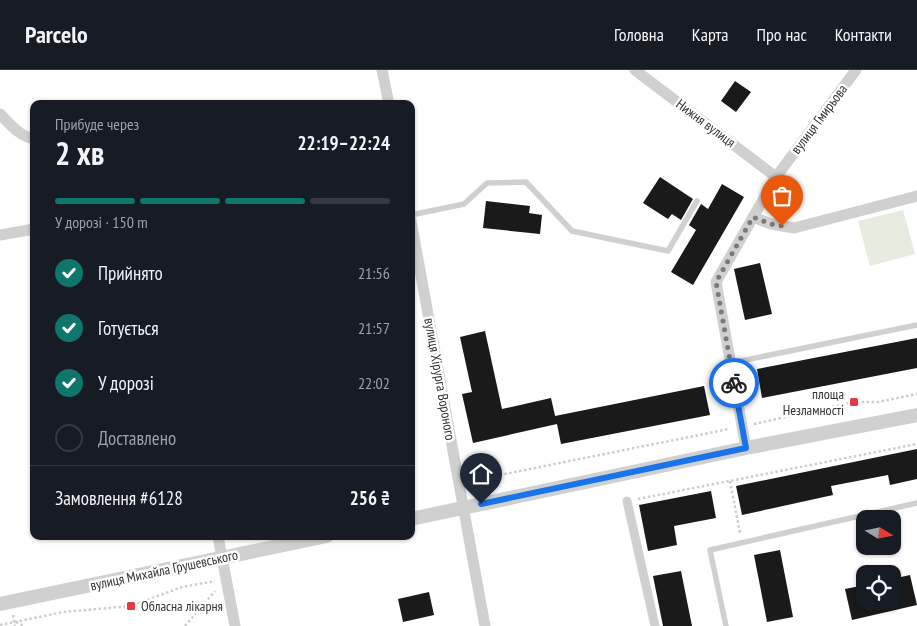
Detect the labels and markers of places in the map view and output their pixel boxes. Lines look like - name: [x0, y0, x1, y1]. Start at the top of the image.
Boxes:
- pin: [761, 175, 803, 226]
- place label: площа Незламності: [783, 385, 844, 419]
- marker: площа Незламності: [848, 396, 860, 408]
- pin: [460, 453, 502, 504]
- place label: Обласна лікарня: [141, 597, 223, 615]
- marker: Обласна лікарня: [125, 600, 137, 612]

